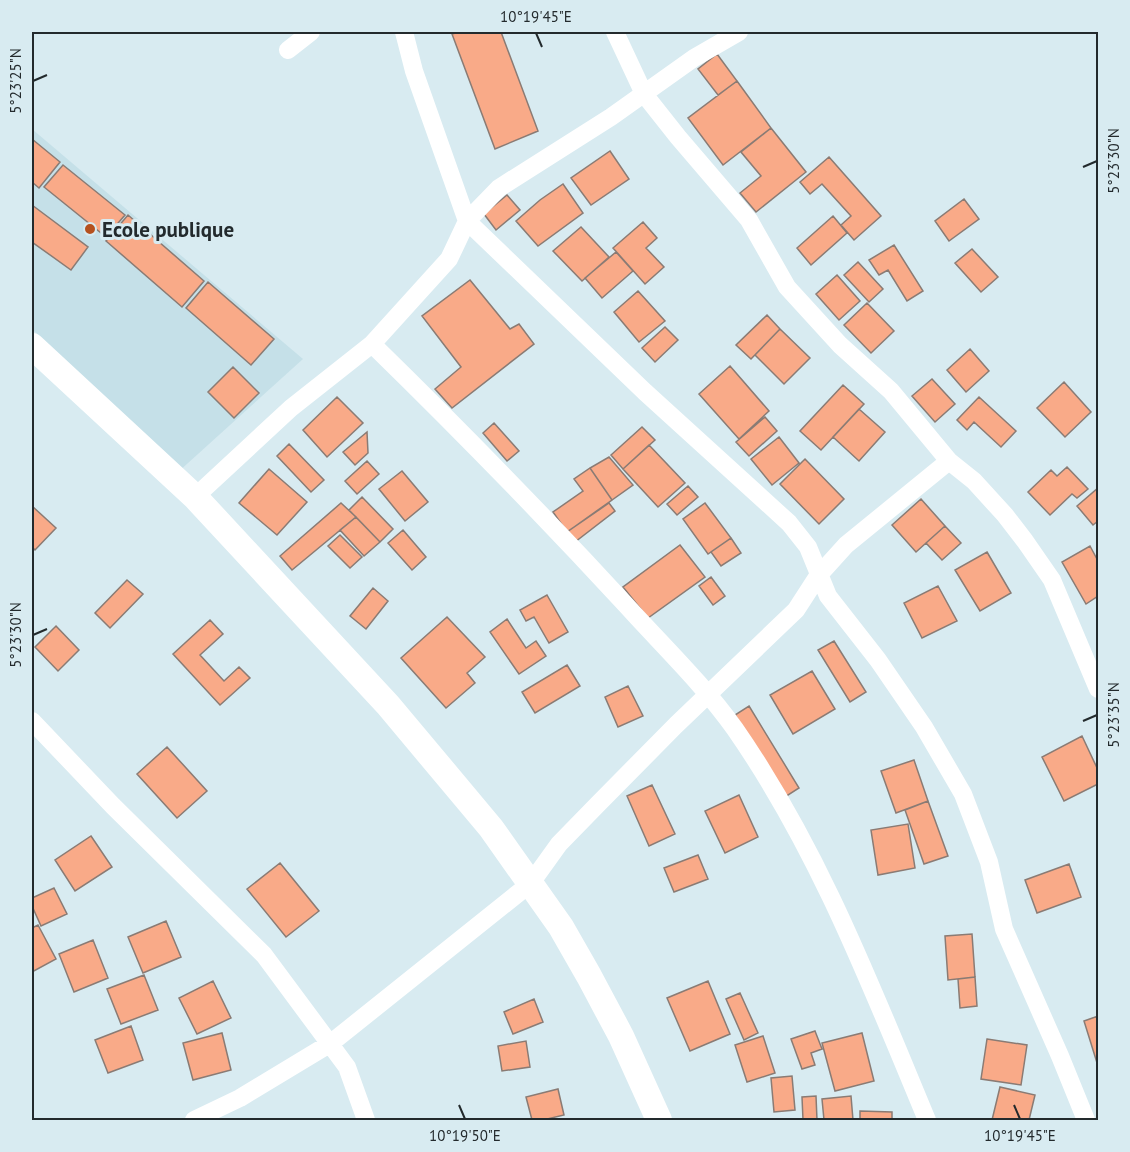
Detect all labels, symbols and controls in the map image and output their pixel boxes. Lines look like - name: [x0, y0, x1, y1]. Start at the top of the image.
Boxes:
- text: 10°19'45"E: [500, 7, 572, 26]
- text: 5°23'25"N: [6, 48, 25, 114]
- text: 5°23'30"N: [1104, 128, 1123, 194]
- place label: Ecole publique: [102, 216, 234, 243]
- marker: Ecole publique: [83, 222, 97, 236]
- text: 5°23'30"N: [6, 602, 25, 668]
- text: 5°23'35"N: [1104, 682, 1123, 748]
- text: 10°19'50"E: [429, 1126, 501, 1145]
- text: 10°19'45"E: [984, 1126, 1056, 1145]

